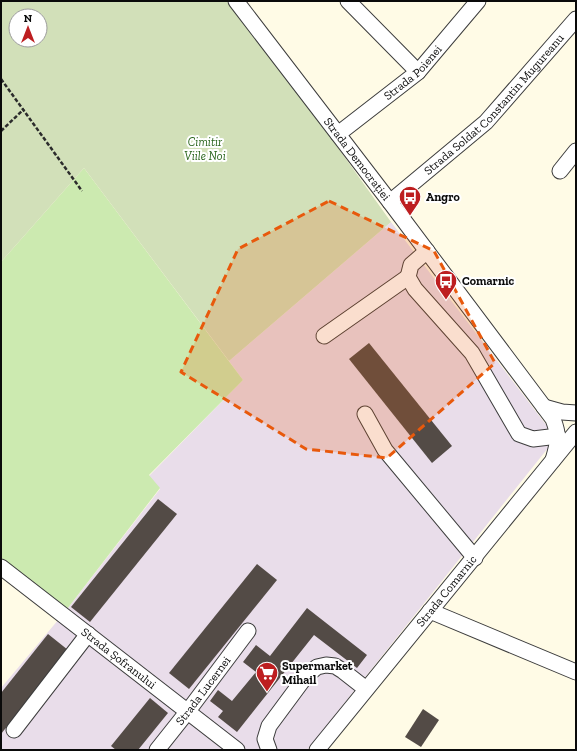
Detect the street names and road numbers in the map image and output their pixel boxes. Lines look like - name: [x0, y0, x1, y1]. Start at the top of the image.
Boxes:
- street label: Strada Soldat Constantin Mugureanu: [421, 31, 567, 178]
- street label: Strada Poienei: [381, 42, 445, 103]
- street label: Strada Democrației: [321, 115, 394, 204]
- street label: Strada Comarnic: [413, 552, 480, 629]
- street label: Strada Șofranului: [79, 625, 159, 692]
- street label: Strada Lucernei: [173, 653, 234, 728]

